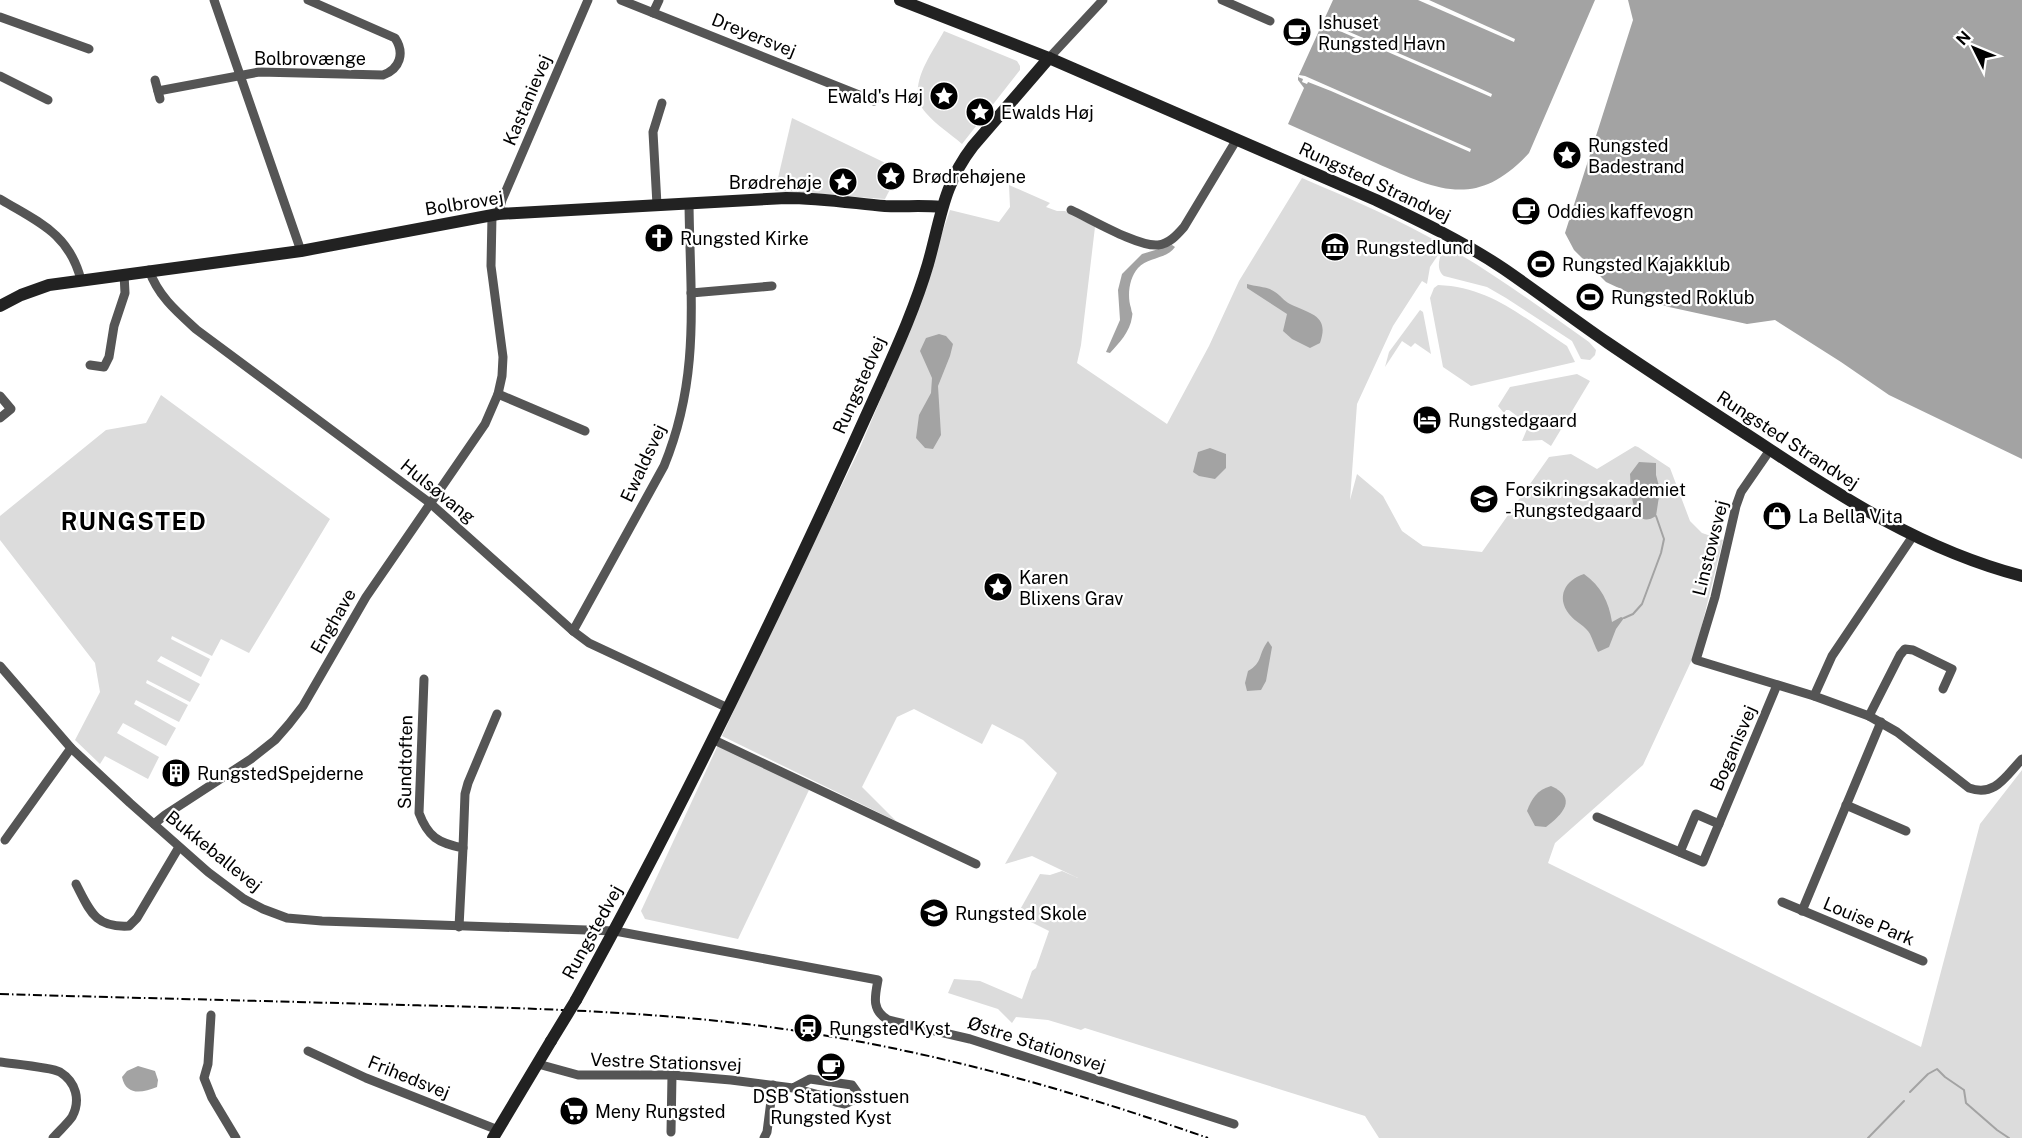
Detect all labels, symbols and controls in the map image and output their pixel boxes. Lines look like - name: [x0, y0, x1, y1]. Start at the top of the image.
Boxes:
- street label: Dreyersvej: [709, 9, 799, 61]
- place label: Ishuset Rungsted Havn: [1318, 12, 1446, 54]
- cafe icon: Ishuset Rungsted Havn: [1281, 16, 1313, 48]
- north arrow: [1944, 18, 2004, 78]
- text: N: [1952, 27, 1975, 49]
- street label: Bolbrovænge: [254, 48, 366, 69]
- street label: Kastanievej: [498, 51, 556, 149]
- place icon: Ewald's Høj: [928, 80, 960, 112]
- place label: Ewald's Høj: [827, 86, 923, 107]
- place icon: Ewalds Høj: [964, 96, 996, 128]
- place label: Ewalds Høj: [1001, 102, 1094, 123]
- place label: Rungsted Badestrand: [1588, 135, 1685, 177]
- street label: Rungsted Strandvej: [1296, 138, 1454, 226]
- place icon: Rungsted Badestrand: [1551, 139, 1583, 171]
- place icon: Brødrehøjene: [875, 160, 907, 192]
- place icon: Brødrehøje: [827, 166, 859, 198]
- place label: Brødrehøjene: [912, 166, 1026, 187]
- place label: Brødrehøje: [729, 172, 822, 193]
- street label: Bolbrovej: [423, 186, 505, 220]
- cafe icon: Oddies kaffevogn: [1510, 195, 1542, 227]
- place label: Oddies kaffevogn: [1547, 201, 1694, 222]
- church icon: Rungsted Kirke: [643, 222, 675, 254]
- place label: Rungsted Kirke: [680, 228, 809, 249]
- museum icon: Rungstedlund: [1319, 231, 1351, 263]
- place label: Rungstedlund: [1356, 237, 1473, 258]
- sports icon: Rungsted Kajakklub: [1525, 248, 1557, 280]
- place label: Rungsted Kajakklub: [1562, 254, 1730, 275]
- sports icon: Rungsted Roklub: [1574, 281, 1606, 313]
- place label: Rungsted Roklub: [1611, 287, 1754, 308]
- street label: Rungstedvej: [828, 333, 890, 437]
- street label: Rungsted Strandvej: [1713, 386, 1863, 494]
- hotel icon: Rungstedgaard: [1411, 404, 1443, 436]
- place label: Rungstedgaard: [1448, 410, 1577, 431]
- street label: Ewaldsvej: [616, 421, 670, 505]
- street label: Hulsøvang: [396, 455, 480, 527]
- place label: Forsikringsakademiet - Rungstedgaard: [1505, 479, 1686, 521]
- school or university icon: Forsikringsakademiet - Rungstedgaard: [1468, 483, 1500, 515]
- street label: Linstowsvej: [1688, 498, 1732, 598]
- shop icon: La Bella Vita: [1761, 500, 1793, 532]
- place label: La Bella Vita: [1798, 506, 1903, 527]
- district label: RUNGSTED: [61, 507, 207, 535]
- place label: Karen Blixens Grav: [1019, 567, 1123, 609]
- place icon: Karen Blixens Grav: [982, 571, 1014, 603]
- street label: Enghave: [306, 585, 360, 657]
- street label: Boganisvej: [1706, 702, 1760, 794]
- street label: Sundtoften: [394, 715, 416, 809]
- building icon: RungstedSpejderne: [160, 757, 192, 789]
- place label: RungstedSpejderne: [197, 763, 364, 784]
- street label: Bukkeballevej: [162, 806, 266, 896]
- street label: Rungstedvej: [558, 881, 626, 983]
- street label: Louise Park: [1820, 892, 1918, 950]
- school or university icon: Rungsted Skole: [918, 897, 950, 929]
- place label: Rungsted Skole: [955, 903, 1087, 924]
- station icon: Rungsted Kyst: [792, 1012, 824, 1044]
- street label: Østre Stationsvej: [965, 1012, 1109, 1076]
- place label: Rungsted Kyst: [829, 1018, 951, 1039]
- street label: Vestre Stationsvej: [590, 1049, 742, 1075]
- street label: Frihedsvej: [365, 1051, 453, 1103]
- cafe icon: DSB Stationsstuen Rungsted Kyst: [815, 1051, 847, 1083]
- place label: DSB Stationsstuen Rungsted Kyst: [753, 1086, 909, 1128]
- supermarket icon: Meny Rungsted: [558, 1095, 590, 1127]
- place label: Meny Rungsted: [595, 1101, 726, 1122]

